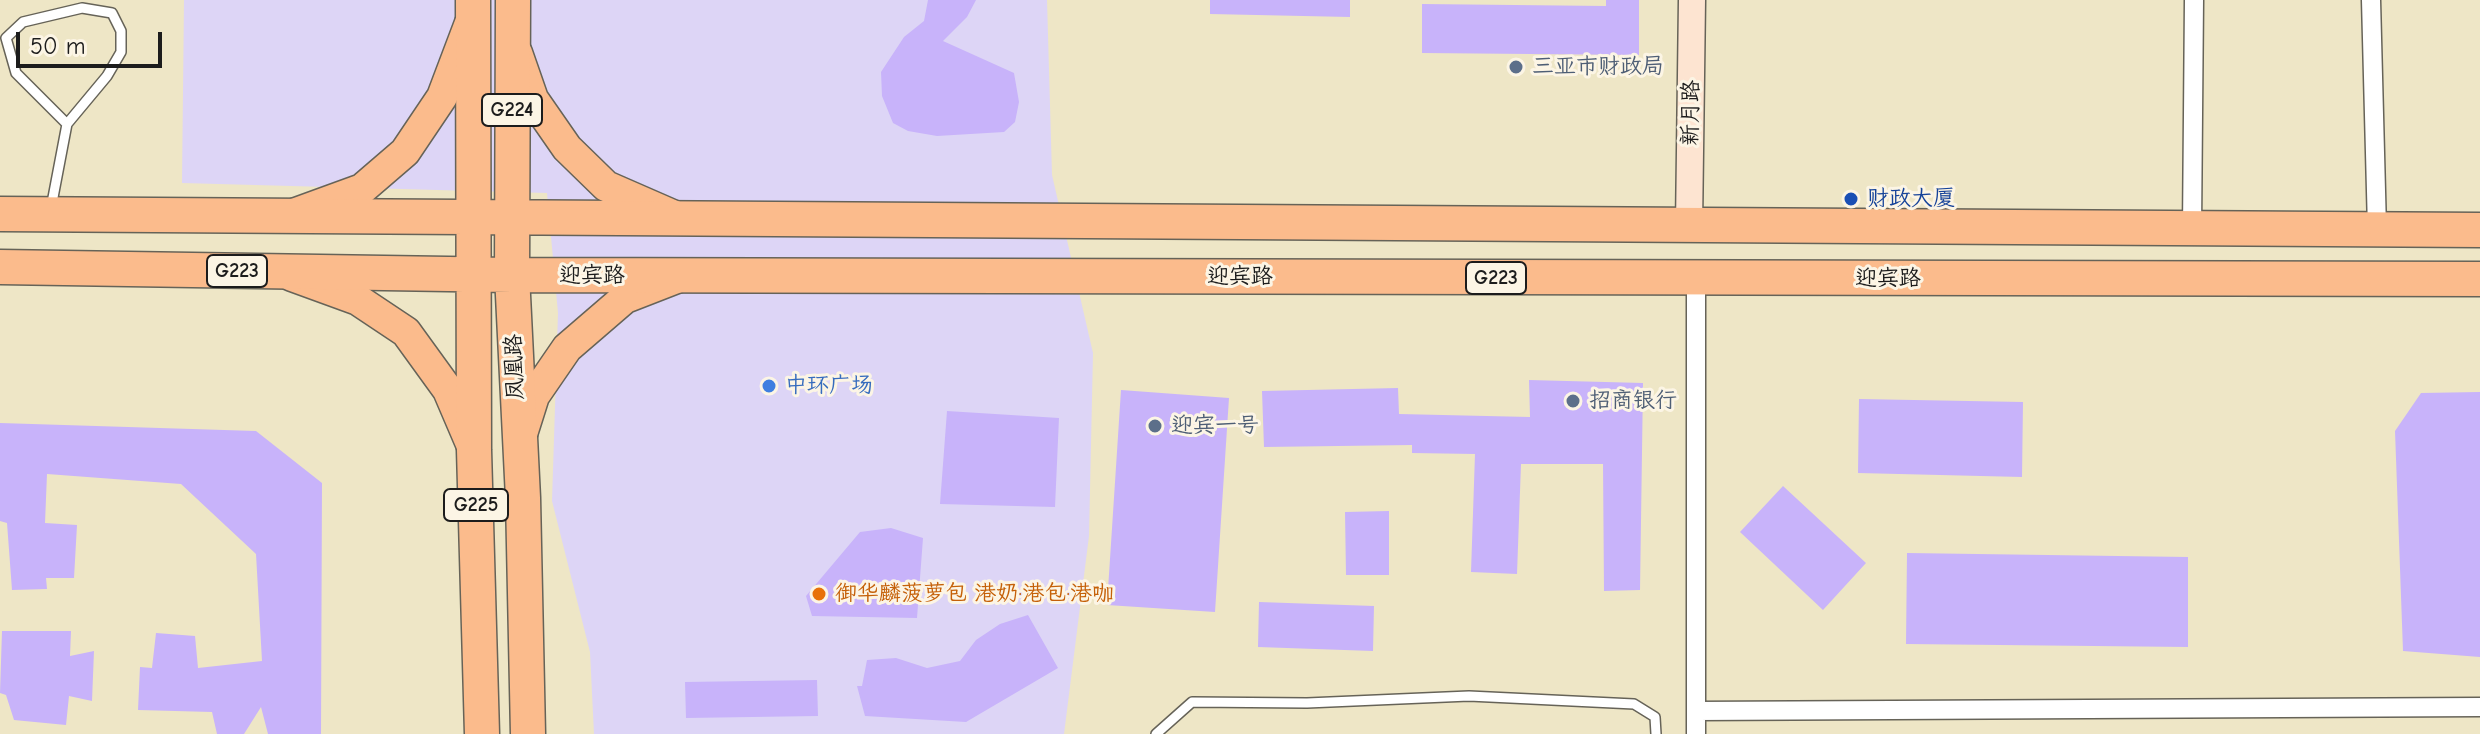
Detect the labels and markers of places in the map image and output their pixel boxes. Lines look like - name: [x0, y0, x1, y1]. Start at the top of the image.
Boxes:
- place label: 三亚市财政局: [1532, 54, 1664, 80]
- marker: 三亚市财政局: [1507, 58, 1525, 76]
- place label: 财政大厦: [1867, 186, 1955, 212]
- marker: 财政大厦: [1842, 190, 1860, 208]
- place label: 中环广场: [785, 373, 873, 399]
- marker: 中环广场: [760, 377, 778, 395]
- place label: 招商银行: [1589, 388, 1677, 414]
- marker: 招商银行: [1564, 392, 1582, 410]
- place label: 迎宾一号: [1171, 413, 1259, 439]
- marker: 迎宾一号: [1146, 417, 1164, 435]
- place label: 御华麟菠萝包 港奶·港包·港咖: [835, 581, 1114, 607]
- marker: 御华麟菠萝包 港奶·港包·港咖: [810, 585, 828, 603]

